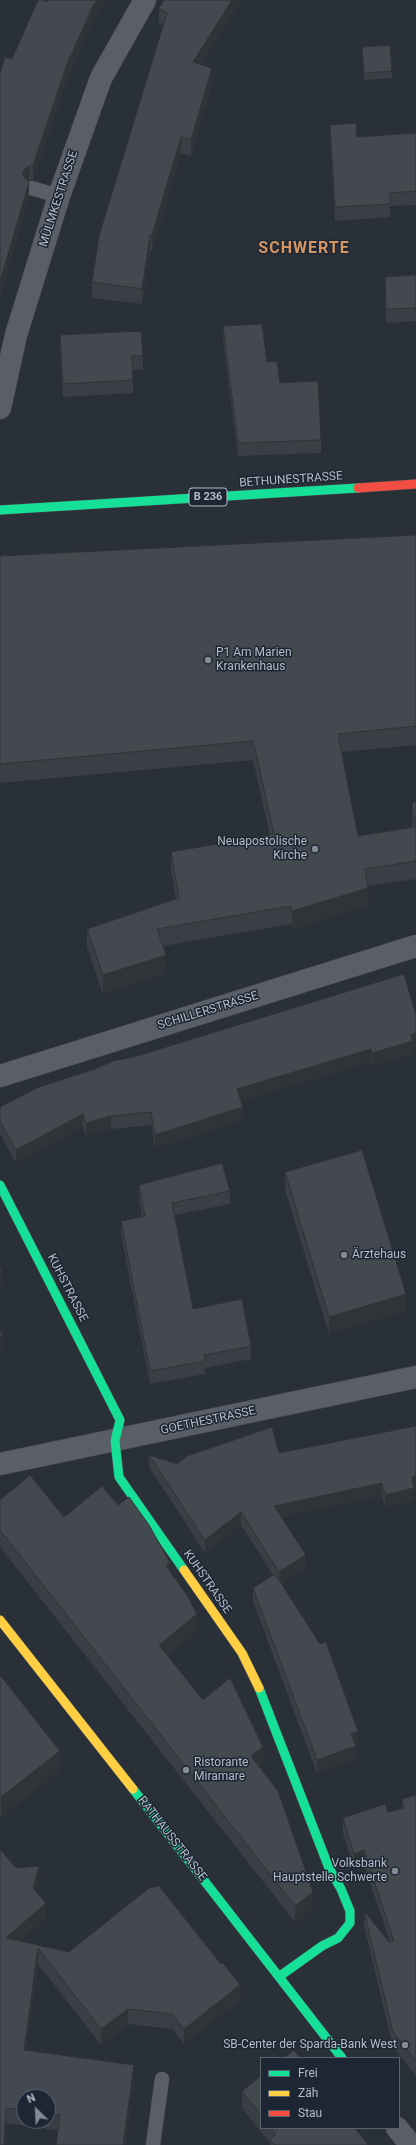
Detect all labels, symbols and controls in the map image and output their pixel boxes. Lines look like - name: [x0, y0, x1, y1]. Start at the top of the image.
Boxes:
- street label: MÜLMKESTRASSE: [37, 149, 81, 249]
- district label: SCHWERTE: [258, 239, 350, 259]
- street label: BETHUNESTRASSE: [239, 469, 343, 491]
- road number: B 236: [189, 488, 227, 506]
- place label: P1 Am Marien Krankenhaus: [216, 646, 292, 674]
- marker: P1 Am Marien Krankenhaus: [203, 655, 213, 665]
- place label: Neuapostolische Kirche: [217, 835, 307, 863]
- marker: Neuapostolische Kirche: [310, 844, 320, 854]
- street label: SCHILLERSTRASSE: [156, 989, 260, 1033]
- place label: Ärztehaus: [352, 1248, 406, 1262]
- marker: Ärztehaus: [339, 1250, 349, 1260]
- street label: KUHSTRASSE: [44, 1252, 90, 1324]
- street label: GOETHESTRASSE: [159, 1404, 257, 1438]
- street label: KUHSTRASSE: [180, 1547, 234, 1617]
- place label: Ristorante Miramare: [194, 1756, 248, 1784]
- marker: Ristorante Miramare: [181, 1765, 191, 1775]
- street label: RATHAUSSTRASSE: [134, 1794, 210, 1884]
- place label: Volksbank Hauptstelle Schwerte: [273, 1857, 387, 1885]
- marker: Volksbank Hauptstelle Schwerte: [390, 1866, 400, 1876]
- place label: SB-Center der Sparda-Bank West: [223, 2038, 397, 2052]
- marker: SB-Center der Sparda-Bank West: [400, 2040, 410, 2050]
- legend: [260, 2057, 400, 2129]
- text: Frei: [298, 2066, 318, 2080]
- text: Zäh: [298, 2086, 318, 2100]
- north arrow: [16, 2089, 56, 2129]
- text: N: [25, 2091, 38, 2106]
- text: Stau: [298, 2106, 322, 2120]

